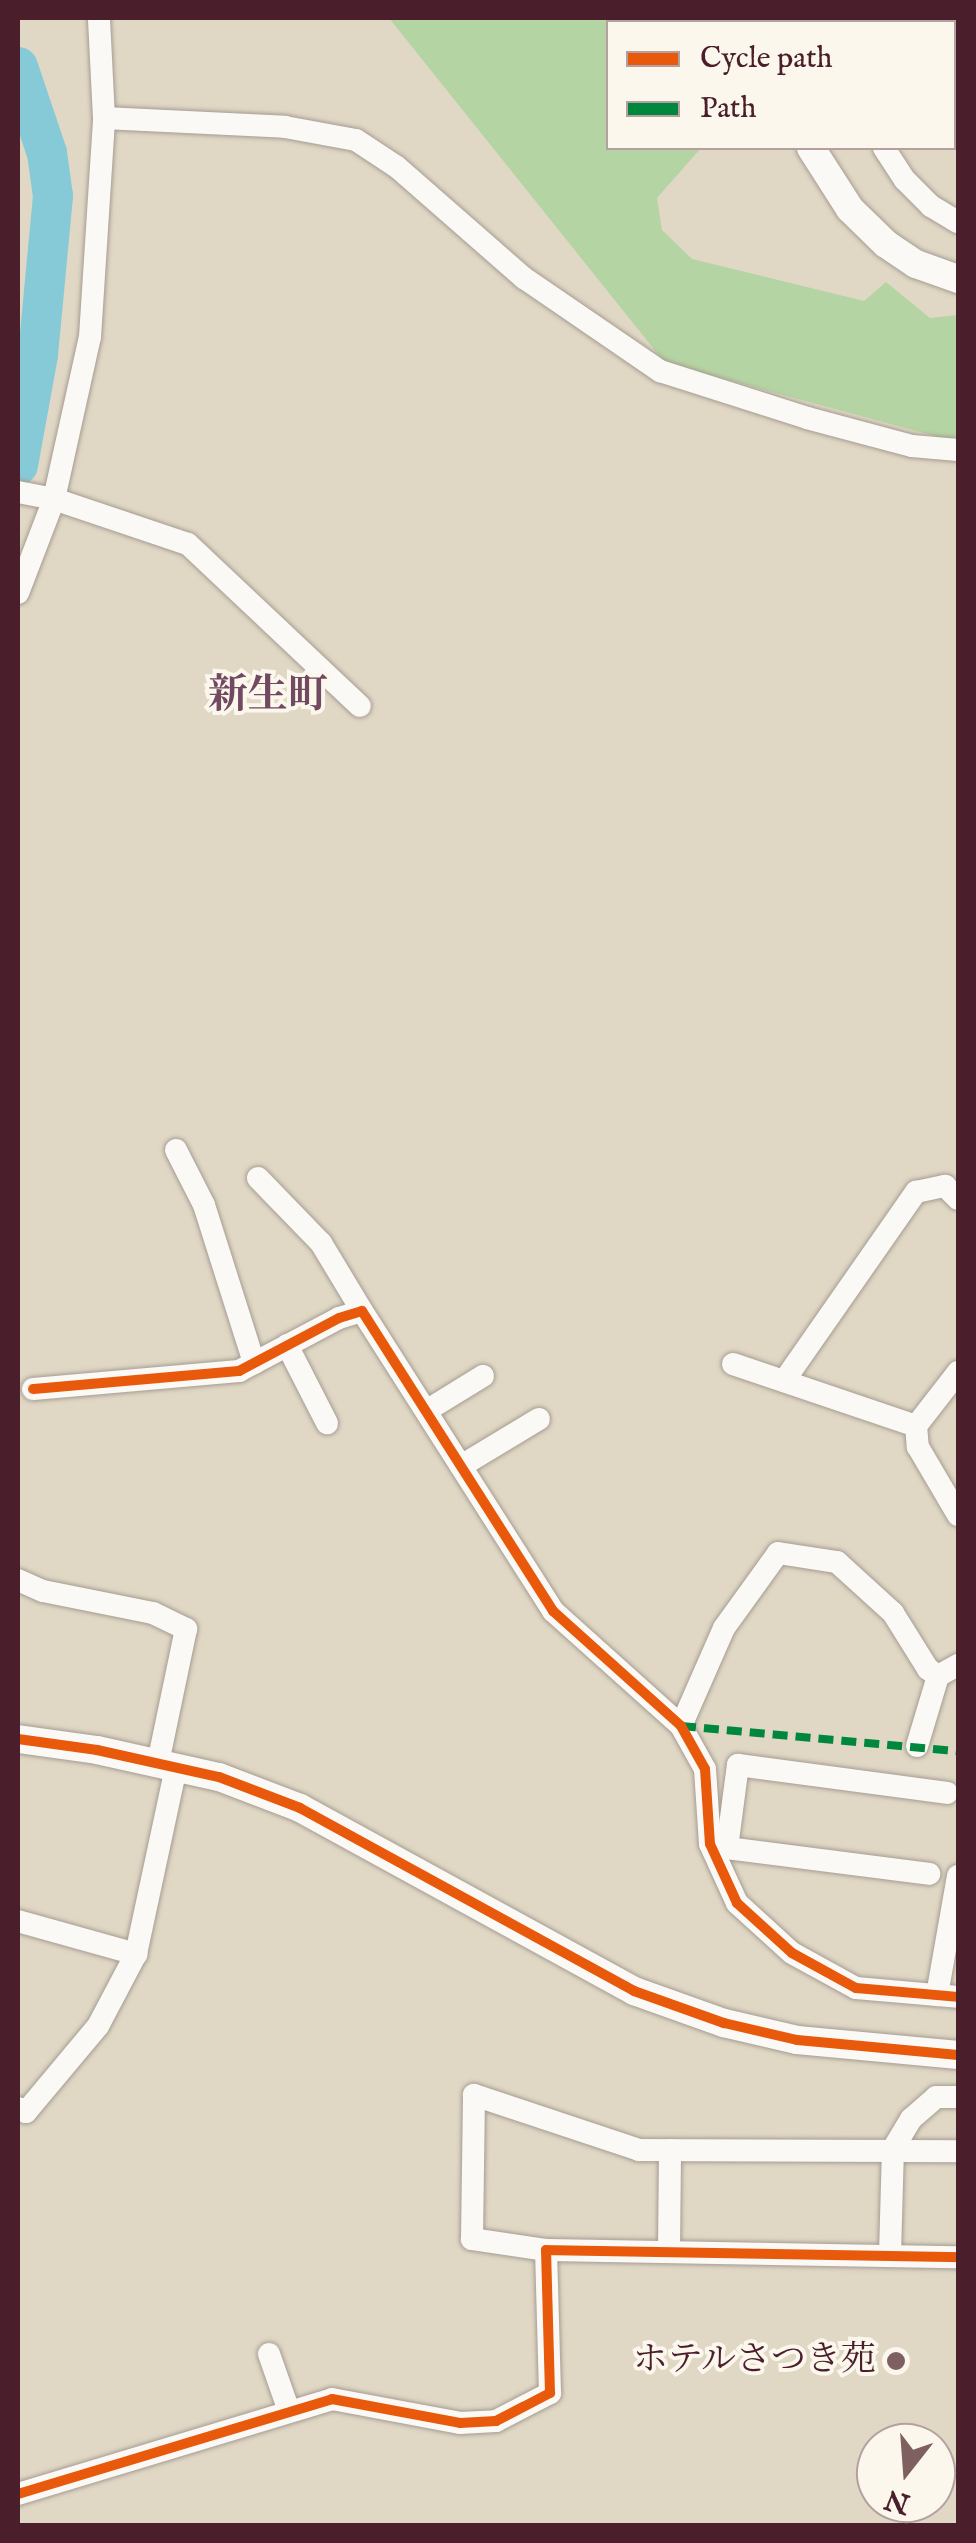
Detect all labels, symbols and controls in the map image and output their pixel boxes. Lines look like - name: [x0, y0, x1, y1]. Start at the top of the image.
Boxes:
- legend: [606, 20, 956, 150]
- text: Cycle path: [700, 40, 833, 78]
- text: Path: [700, 90, 756, 128]
- district label: 新生町: [208, 673, 328, 721]
- place label: ホテルさつき苑: [631, 2340, 876, 2382]
- marker: ホテルさつき苑: [885, 2350, 907, 2372]
- north arrow: [856, 2423, 956, 2523]
- text: N: [881, 2480, 914, 2521]

